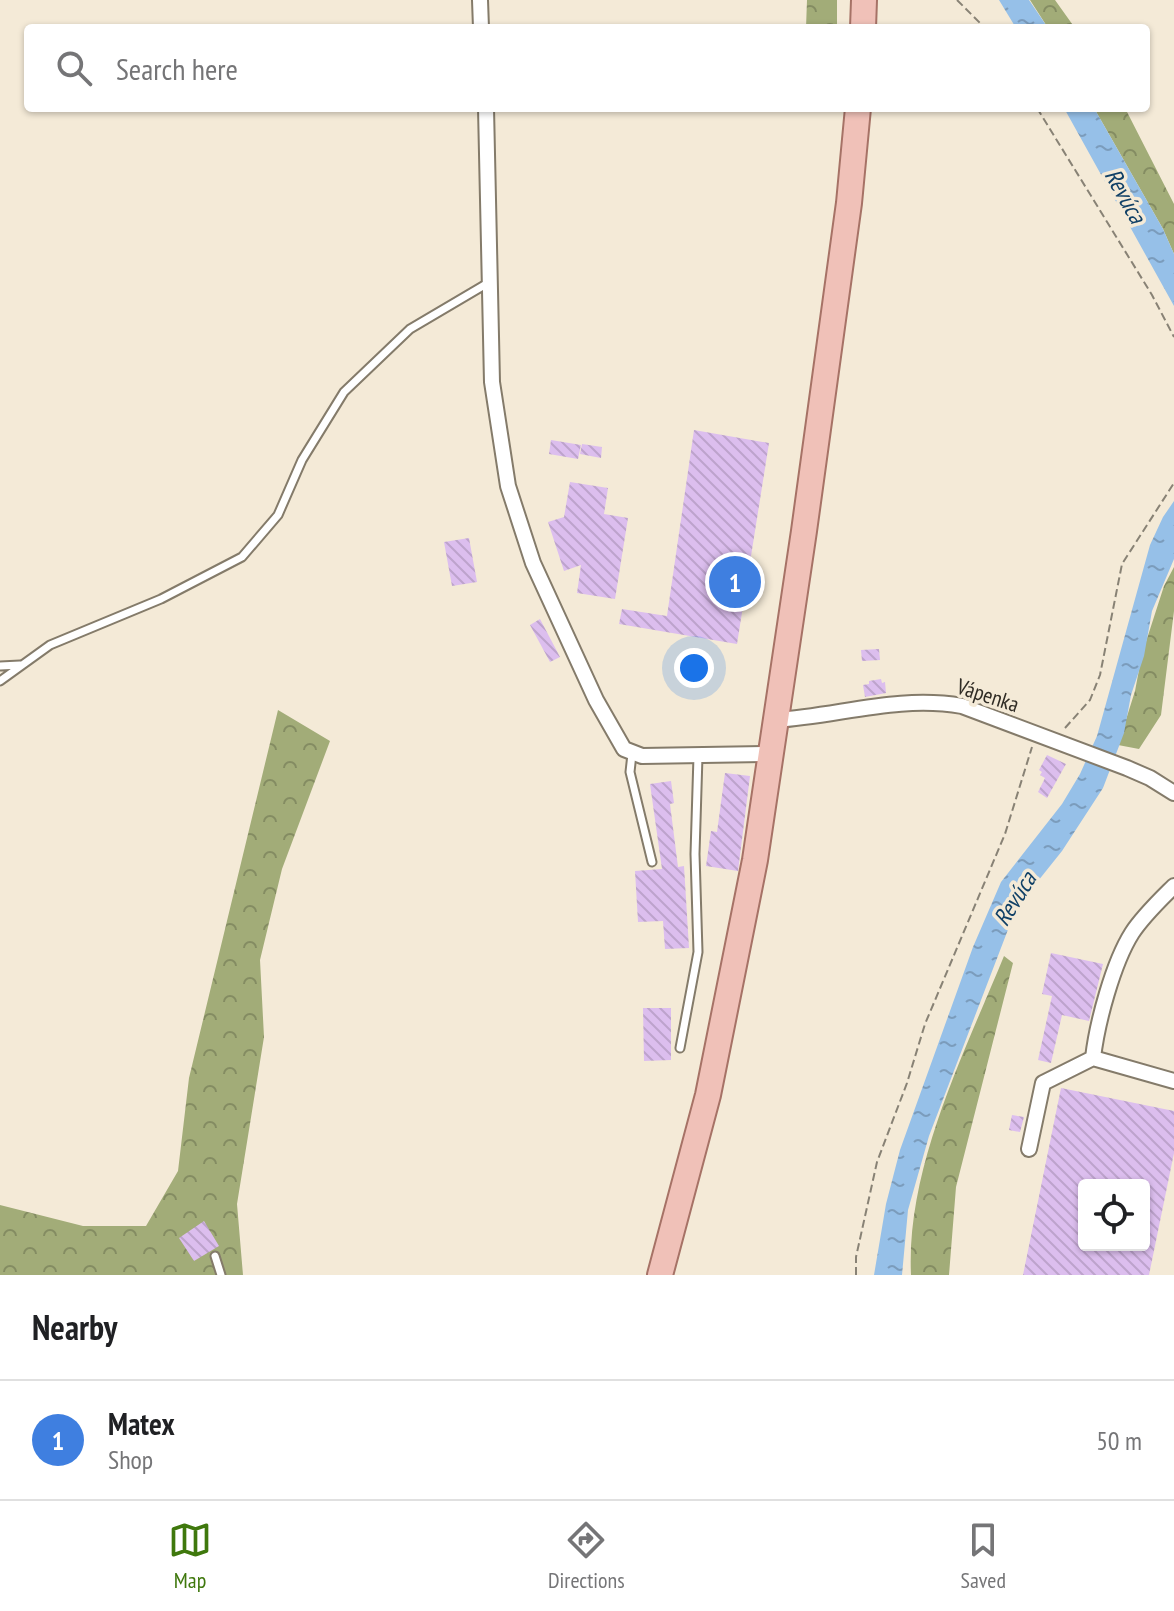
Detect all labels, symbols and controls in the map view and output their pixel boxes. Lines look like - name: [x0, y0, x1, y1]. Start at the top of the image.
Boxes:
- search box: [24, 24, 1150, 112]
- icon: search: [52, 46, 96, 90]
- text: Search here: [116, 49, 238, 88]
- water label: Revúca: [1098, 163, 1154, 230]
- pin: 1: [709, 552, 761, 612]
- your location: [674, 648, 714, 688]
- street label: Vápenka: [952, 672, 1023, 718]
- water label: Revúca: [986, 865, 1044, 932]
- map controls: [1078, 1179, 1150, 1251]
- button: locate: [1078, 1179, 1150, 1251]
- text: Nearby: [32, 1305, 117, 1349]
- text: Matex: [108, 1404, 175, 1443]
- text: 1: [52, 1424, 64, 1457]
- text: 50 m: [1096, 1424, 1142, 1457]
- text: Shop: [108, 1443, 153, 1476]
- tab: Map: [168, 1518, 212, 1594]
- tab: Directions: [548, 1518, 625, 1594]
- tab: Saved: [961, 1518, 1006, 1594]

